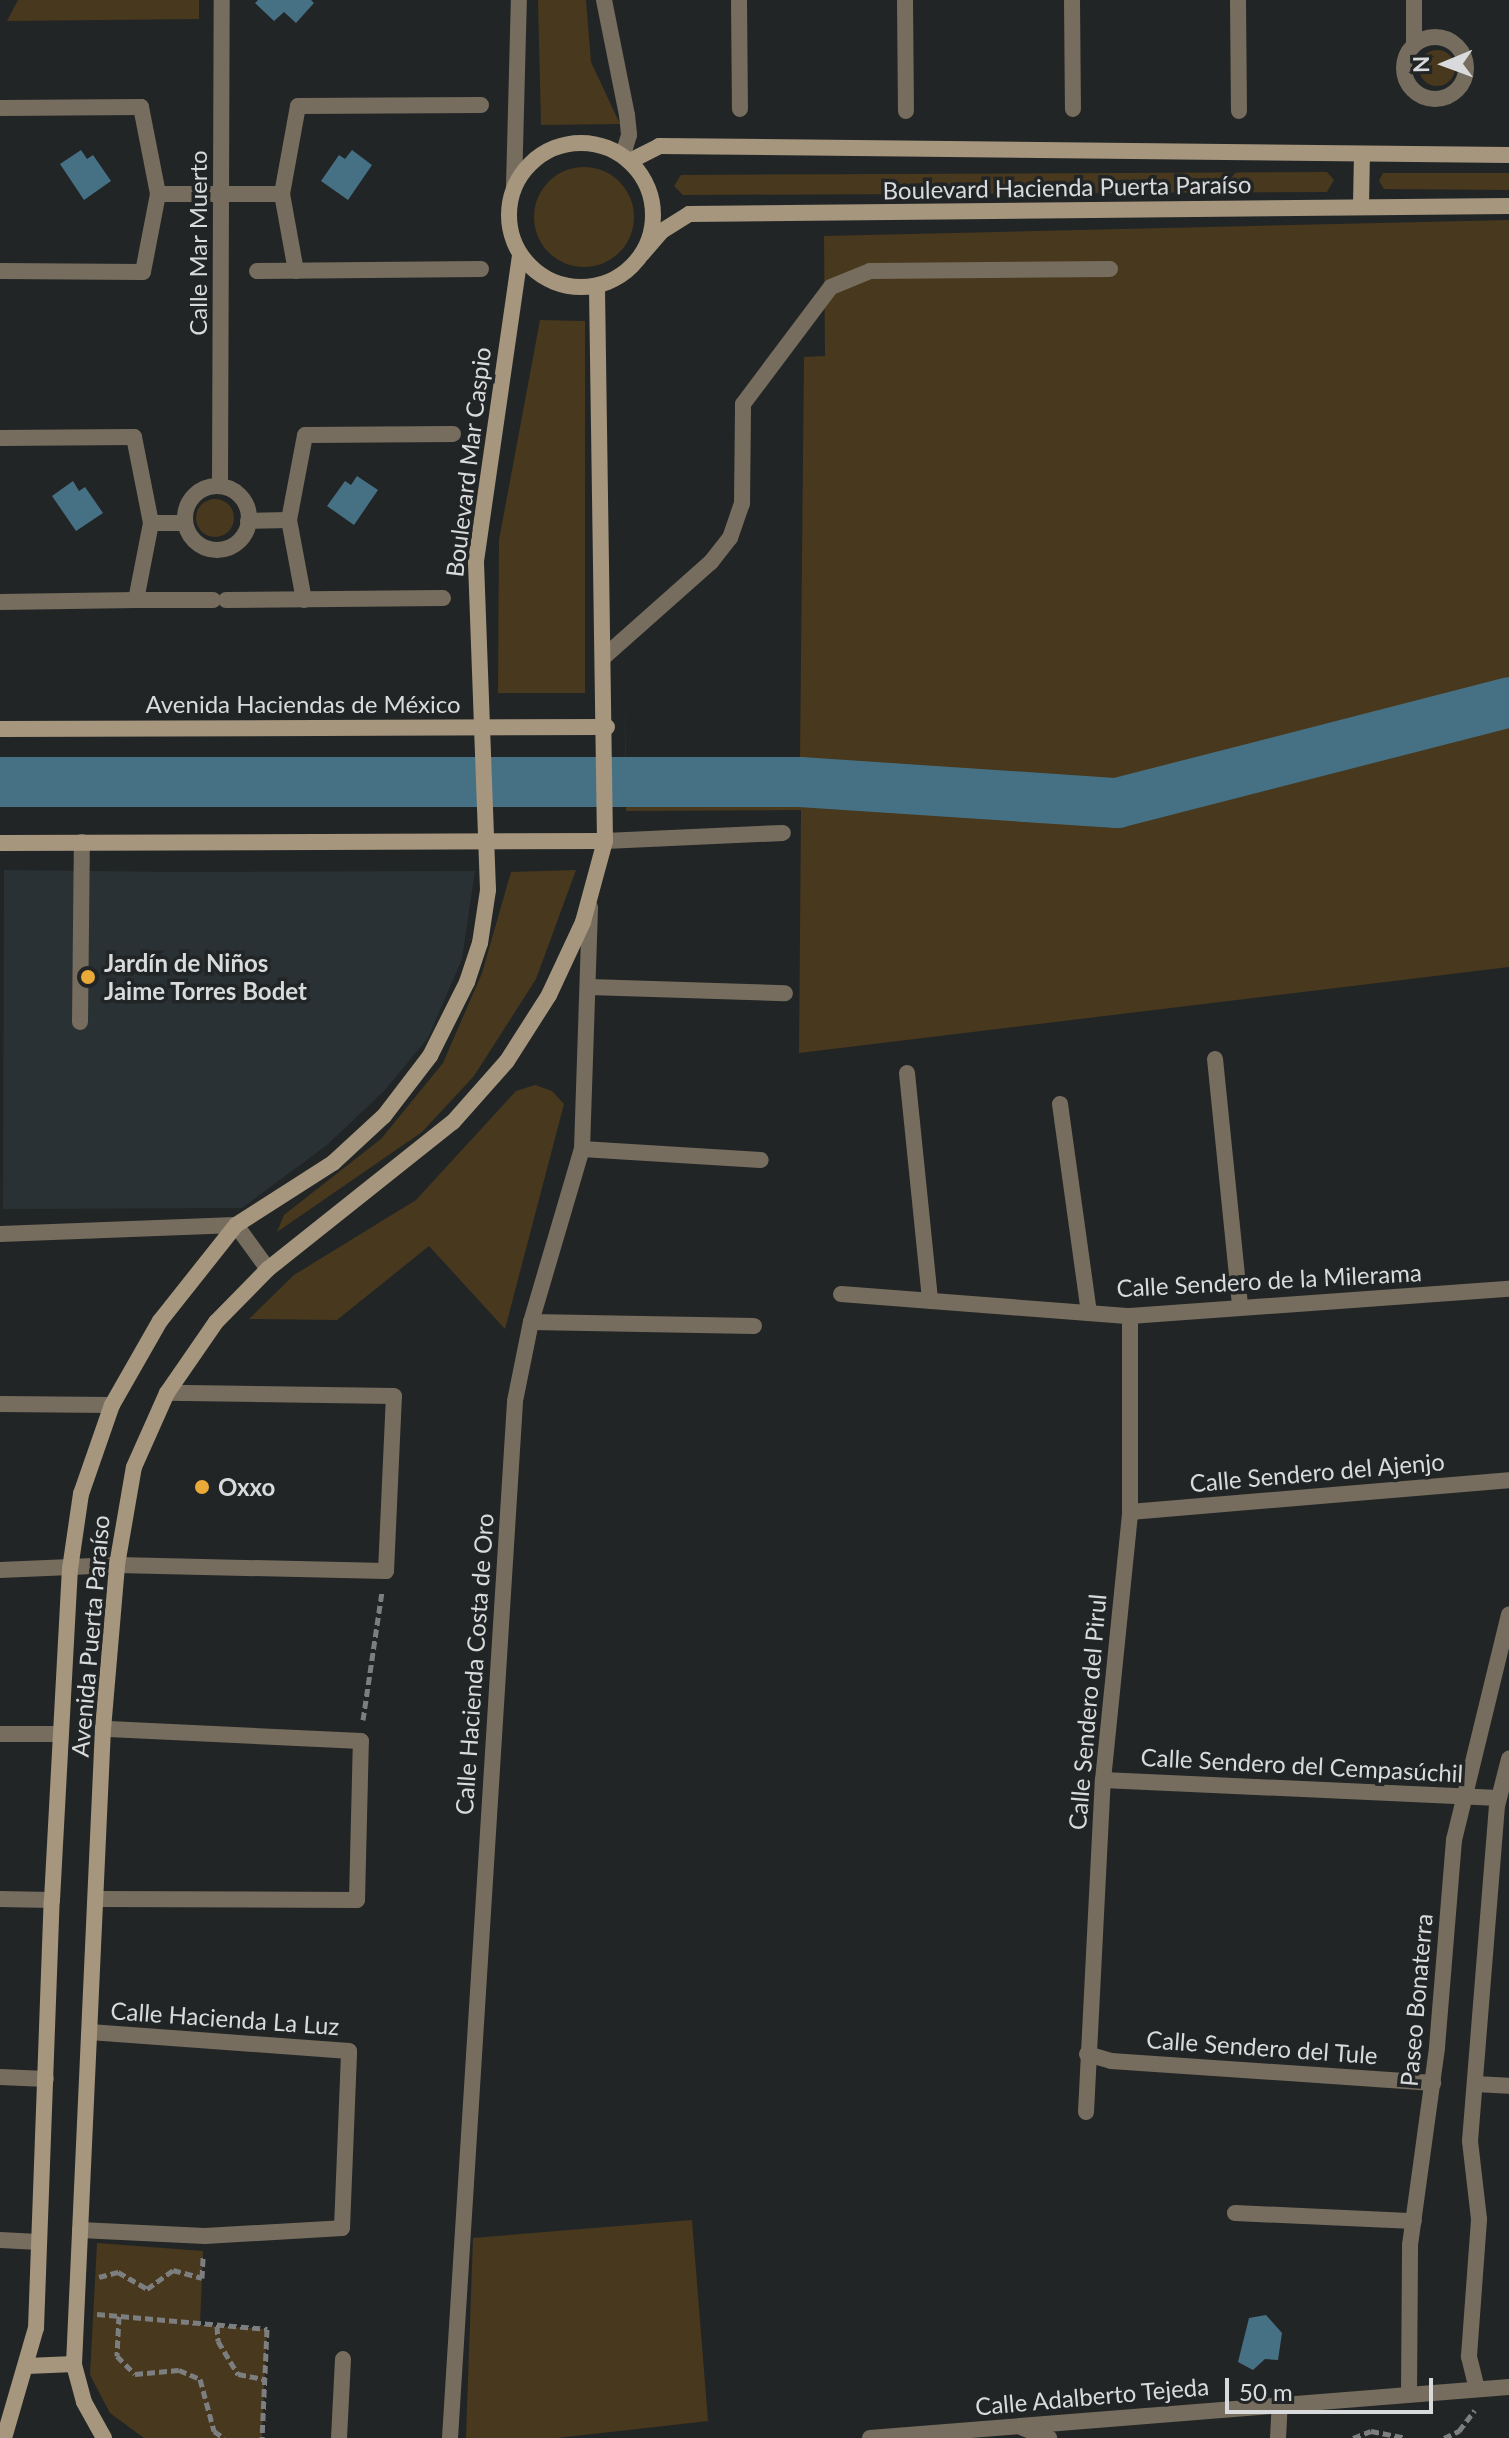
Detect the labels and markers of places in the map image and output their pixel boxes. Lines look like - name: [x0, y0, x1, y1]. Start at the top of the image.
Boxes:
- place label: Jardín de Niños Jaime Torres Bodet: [104, 949, 308, 1005]
- marker: Jardín de Niños Jaime Torres Bodet: [79, 968, 97, 986]
- place label: Oxxo: [218, 1473, 275, 1501]
- marker: Oxxo: [193, 1478, 211, 1496]

